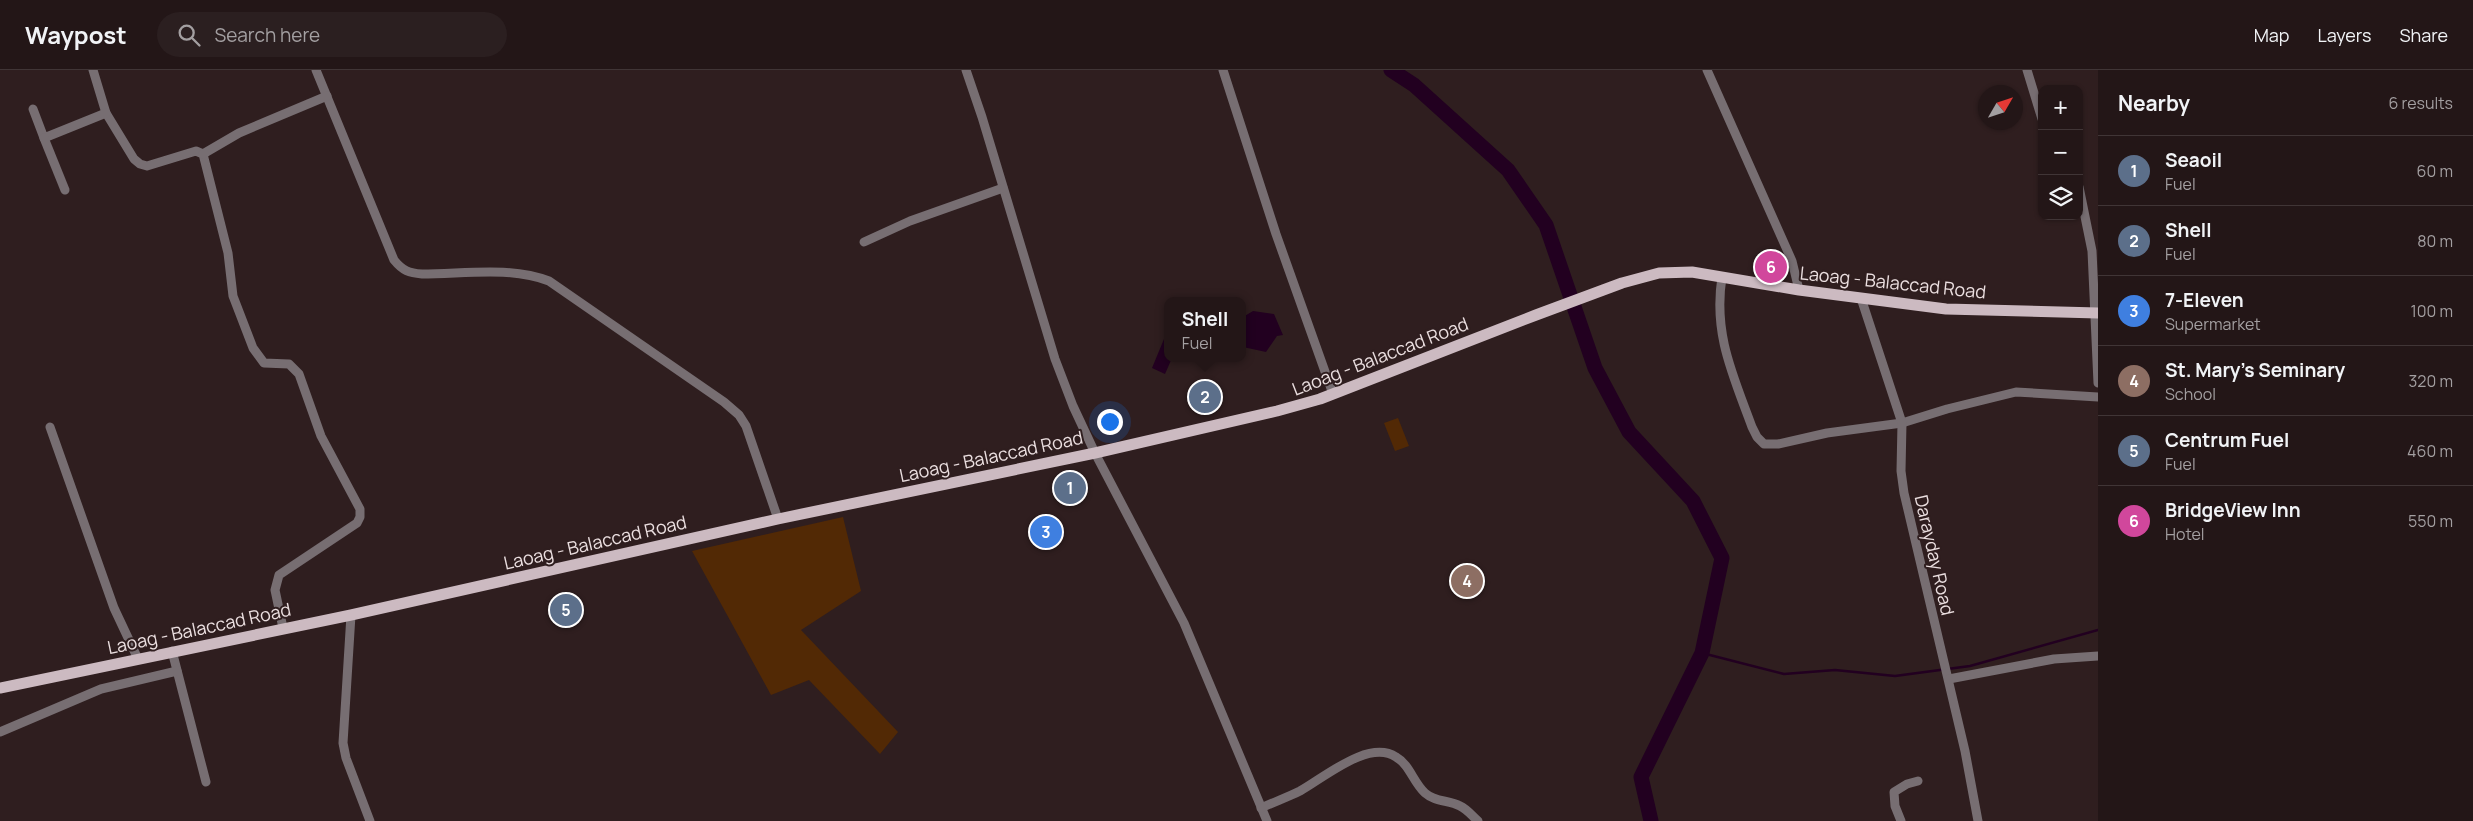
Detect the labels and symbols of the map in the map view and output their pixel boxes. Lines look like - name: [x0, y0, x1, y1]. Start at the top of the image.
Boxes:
- north arrow: [1978, 85, 2023, 130]
- pin: 6: [1755, 248, 1787, 286]
- street label: Laoag - Balaccad Road: [1799, 260, 1987, 304]
- street label: Laoag - Balaccad Road: [1288, 311, 1472, 401]
- pin: 2: [1189, 378, 1221, 416]
- your location: [1097, 409, 1123, 435]
- street label: Laoag - Balaccad Road: [897, 425, 1085, 487]
- pin: 1: [1054, 469, 1086, 507]
- street label: Darayday Road: [1910, 493, 1960, 617]
- street label: Laoag - Balaccad Road: [501, 509, 689, 575]
- pin: 3: [1030, 513, 1062, 551]
- pin: 4: [1451, 562, 1483, 600]
- pin: 5: [550, 591, 582, 629]
- street label: Laoag - Balaccad Road: [105, 597, 293, 659]

